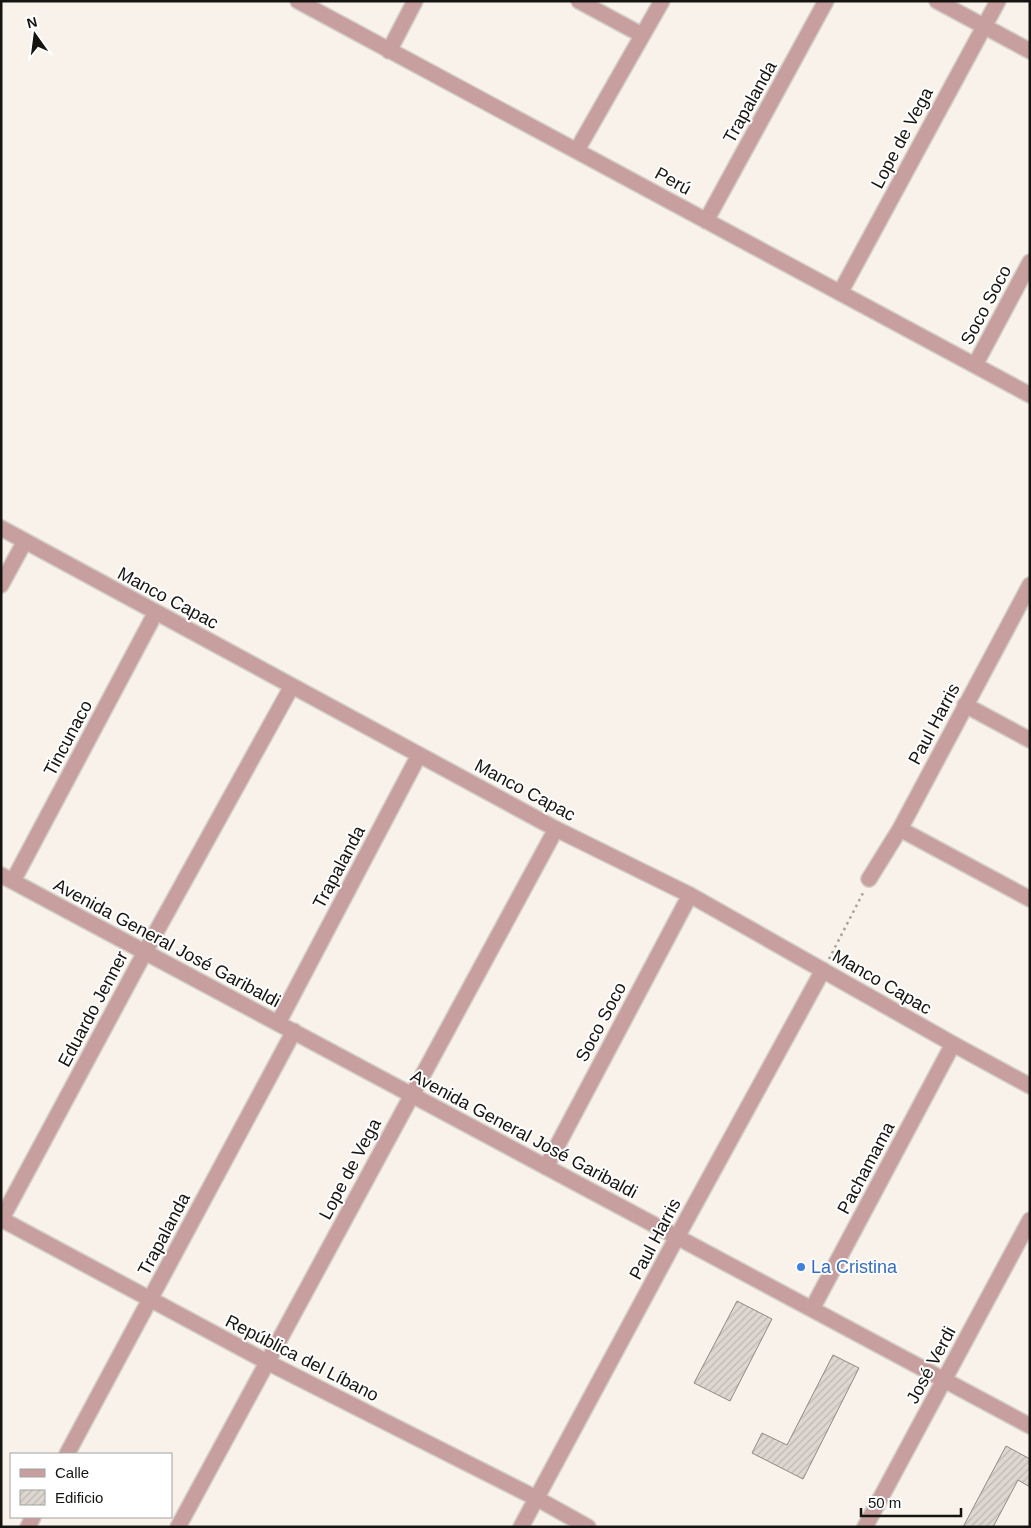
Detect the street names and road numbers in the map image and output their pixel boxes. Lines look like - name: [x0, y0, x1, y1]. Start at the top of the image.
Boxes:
- street label: Trapalanda: [719, 57, 781, 146]
- street label: Lope de Vega: [867, 83, 937, 192]
- street label: Perú: [652, 163, 694, 199]
- street label: Soco Soco: [957, 262, 1015, 348]
- street label: Manco Capac: [114, 563, 222, 633]
- street label: Paul Harris: [904, 680, 964, 768]
- street label: Tincunaco: [40, 697, 96, 779]
- street label: Manco Capac: [471, 755, 579, 825]
- street label: Trapalanda: [309, 822, 370, 912]
- street label: Avenida General José Garibaldi: [50, 875, 284, 1011]
- street label: Manco Capac: [829, 946, 935, 1018]
- street label: Eduardo Jenner: [54, 948, 132, 1070]
- street label: Soco Soco: [572, 979, 630, 1065]
- street label: Avenida General José Garibaldi: [407, 1066, 641, 1202]
- street label: Lope de Vega: [315, 1114, 385, 1223]
- street label: Pachamama: [833, 1118, 899, 1217]
- street label: Trapalanda: [134, 1189, 195, 1279]
- street label: Paul Harris: [625, 1195, 685, 1283]
- street label: República del Líbano: [222, 1311, 382, 1405]
- street label: José Verdi: [902, 1323, 960, 1407]

